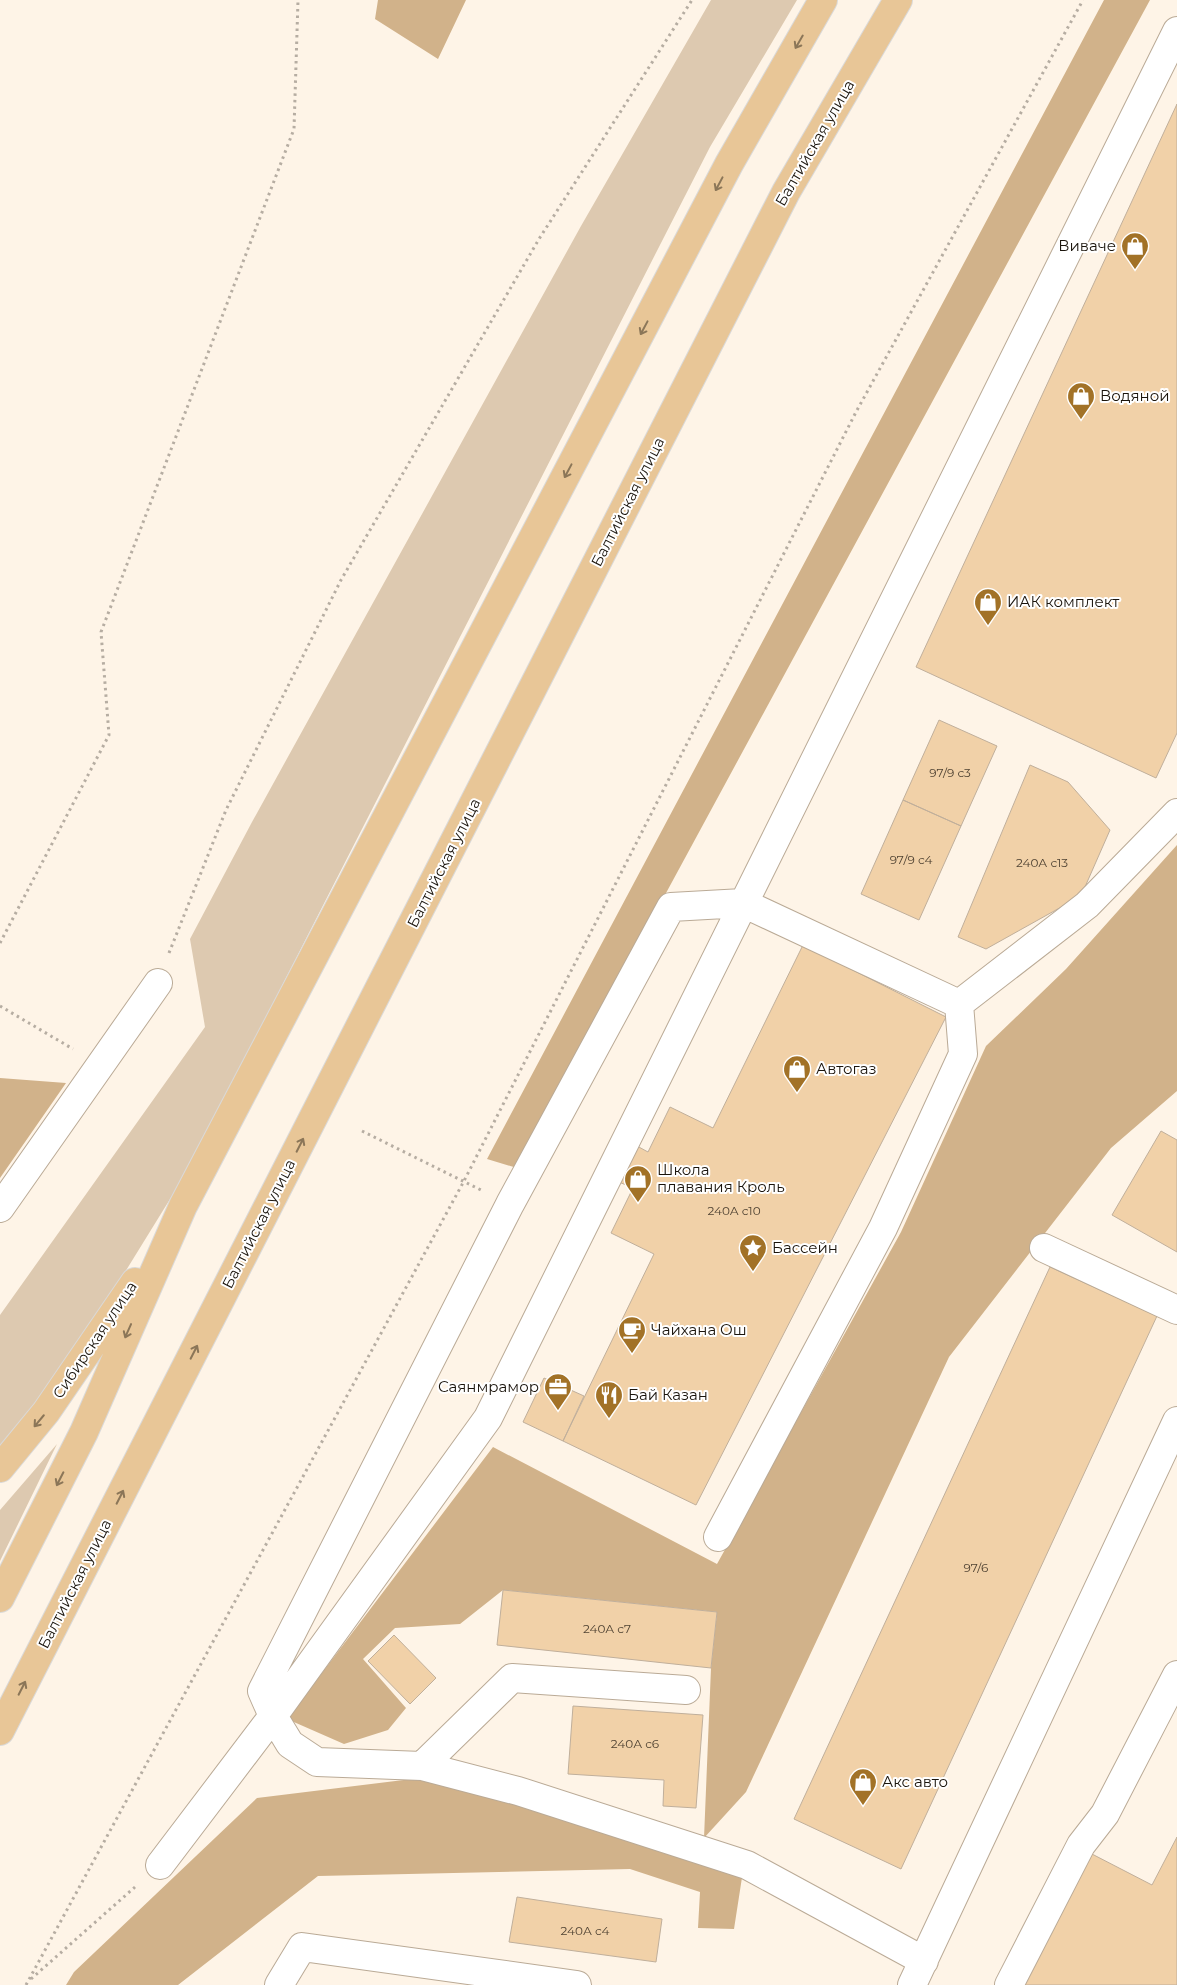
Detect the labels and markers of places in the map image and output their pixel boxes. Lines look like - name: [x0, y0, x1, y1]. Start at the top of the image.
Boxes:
- shop icon: Виваче: [1120, 231, 1150, 270]
- place label: Виваче: [1058, 236, 1116, 255]
- shop icon: Водяной: [1066, 381, 1096, 420]
- place label: Водяной: [1100, 386, 1170, 405]
- shop icon: ИАК комплект: [973, 587, 1003, 626]
- place label: ИАК комплект: [1007, 592, 1120, 611]
- shop icon: Автогаз: [782, 1054, 812, 1093]
- place label: Автогаз: [816, 1059, 876, 1078]
- place label: Школа плавания Кроль: [657, 1160, 785, 1196]
- shop icon: Школа плавания Кроль: [623, 1164, 653, 1203]
- place icon: Бассейн: [738, 1233, 768, 1272]
- place label: Бассейн: [772, 1238, 838, 1257]
- cafe icon: Чайхана Ош: [617, 1315, 647, 1354]
- place label: Чайхана Ош: [651, 1320, 747, 1339]
- office icon: Саянмрамор: [543, 1372, 573, 1411]
- place label: Саянмрамор: [438, 1377, 539, 1396]
- restaurant icon: Бай Казан: [594, 1380, 624, 1419]
- place label: Бай Казан: [628, 1385, 708, 1404]
- shop icon: Акс авто: [848, 1767, 878, 1806]
- place label: Акс авто: [882, 1772, 948, 1791]

